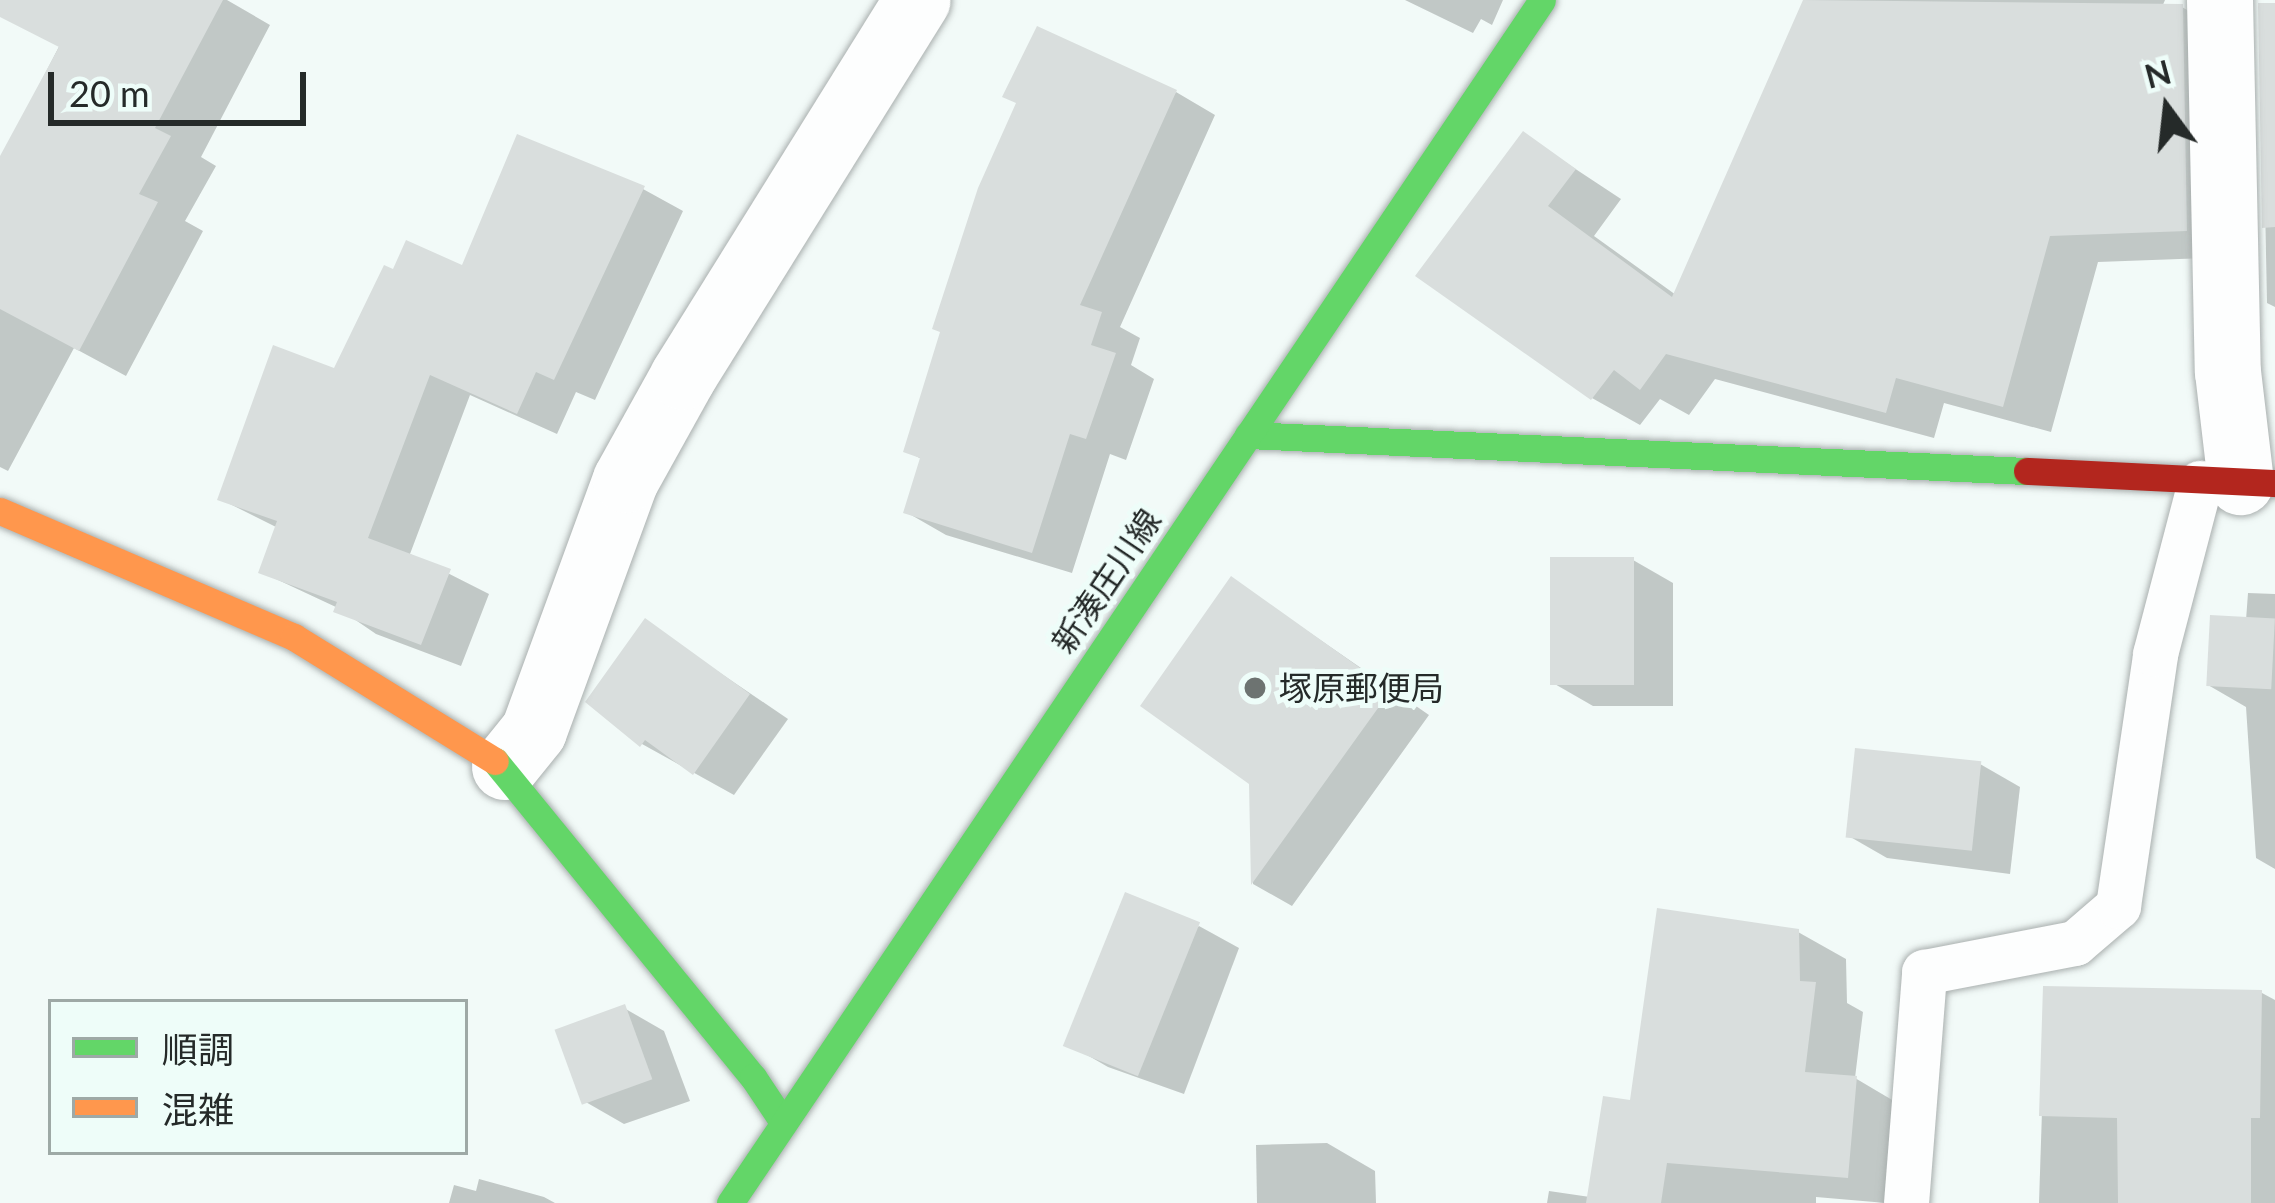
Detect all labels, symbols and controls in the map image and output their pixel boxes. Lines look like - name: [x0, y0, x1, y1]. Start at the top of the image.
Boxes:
- scale bar: [54, 48, 312, 122]
- north arrow: [2107, 48, 2227, 168]
- text: N: [2140, 51, 2175, 96]
- text: 20 m: [69, 71, 150, 115]
- street label: 新湊庄川線: [1043, 502, 1169, 660]
- place label: 塚原郵便局: [1279, 668, 1444, 708]
- marker: 塚原郵便局: [1242, 675, 1268, 701]
- legend: [48, 999, 468, 1155]
- text: 順調: [162, 1027, 234, 1071]
- text: 混雑: [162, 1087, 234, 1131]

